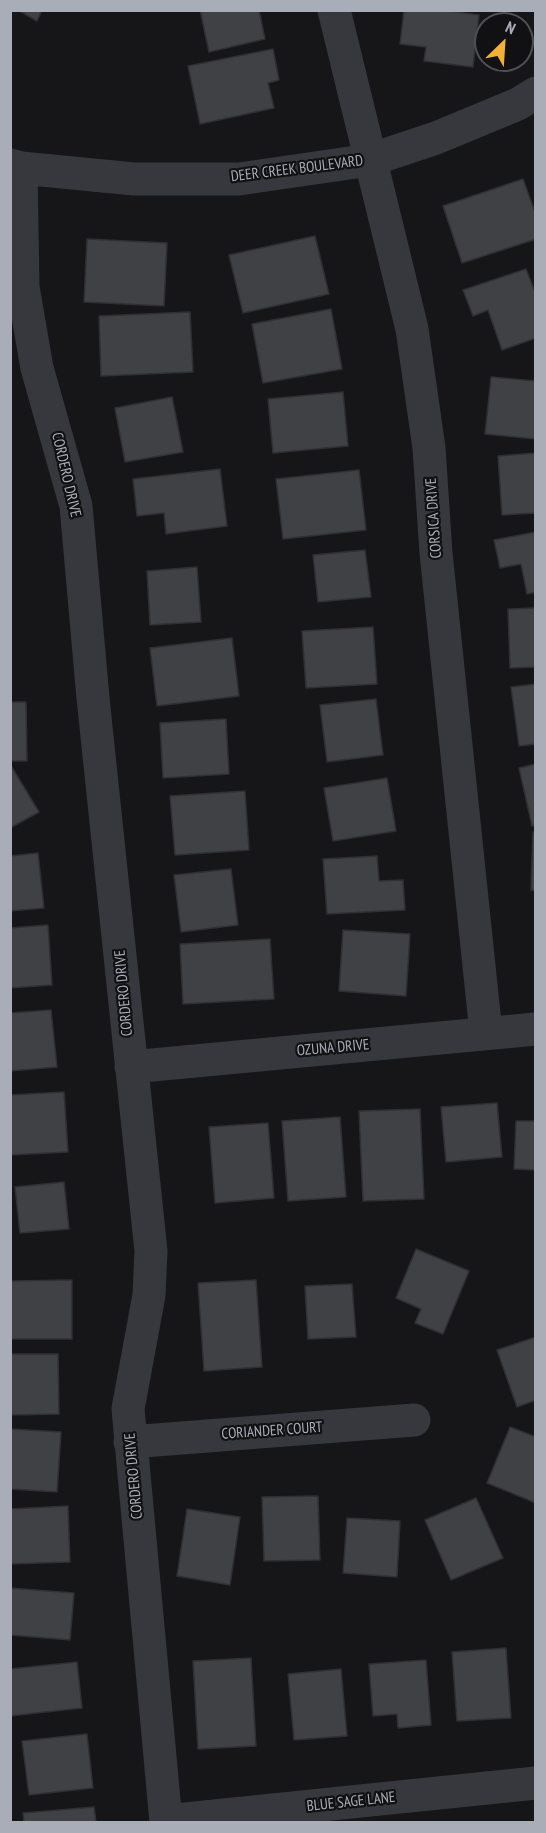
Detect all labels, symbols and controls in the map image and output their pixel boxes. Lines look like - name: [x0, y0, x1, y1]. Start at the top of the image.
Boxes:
- north arrow: [474, 12, 534, 72]
- text: N: [503, 17, 519, 38]
- street label: DEER CREEK BOULEVARD: [230, 152, 364, 186]
- street label: CORDERO DRIVE: [48, 431, 84, 519]
- street label: CORSICA DRIVE: [422, 477, 446, 559]
- street label: CORDERO DRIVE: [111, 949, 137, 1037]
- street label: OZUNA DRIVE: [296, 1036, 370, 1060]
- street label: CORIANDER COURT: [221, 1418, 323, 1444]
- street label: CORDERO DRIVE: [121, 1432, 147, 1520]
- street label: BLUE SAGE LANE: [306, 1788, 396, 1816]

